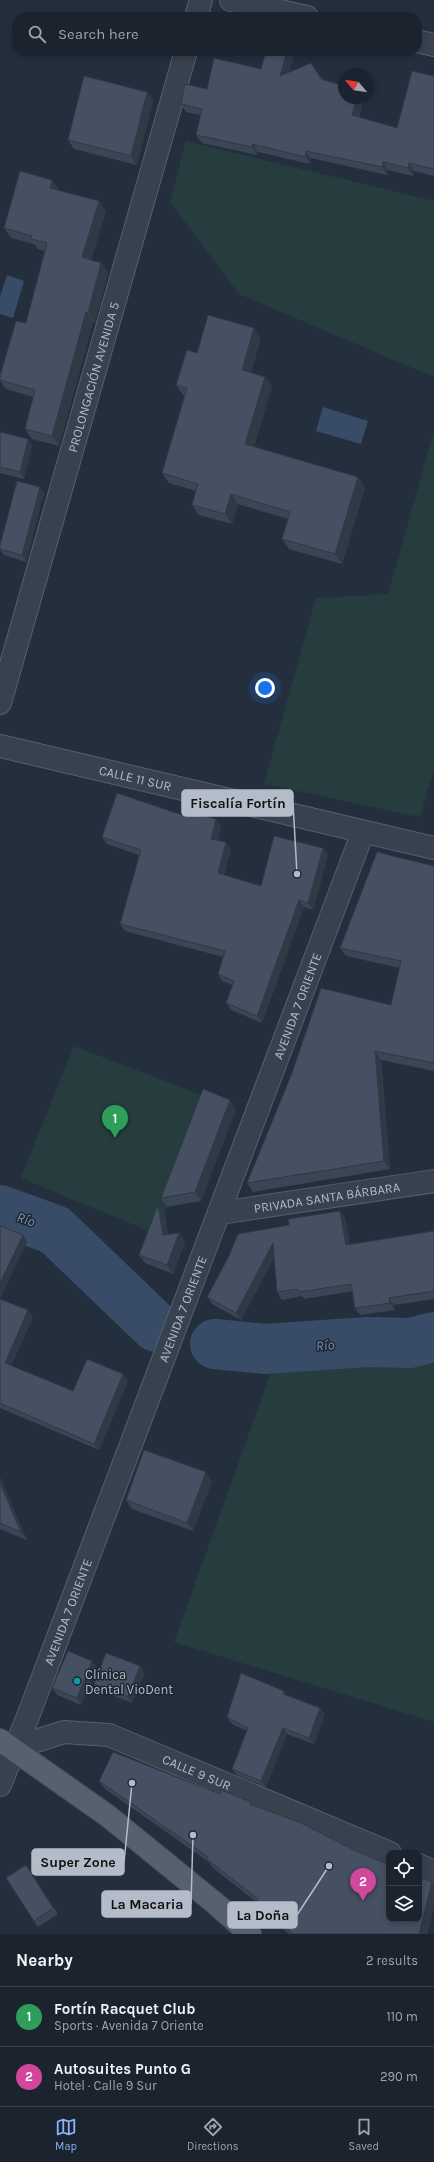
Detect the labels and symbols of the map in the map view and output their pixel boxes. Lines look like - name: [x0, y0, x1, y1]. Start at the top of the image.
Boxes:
- north arrow: [338, 68, 374, 104]
- street label: PROLONGACIÓN AVENIDA 5: [65, 300, 122, 454]
- your location: [255, 678, 275, 698]
- street label: CALLE 11 SUR: [97, 763, 173, 794]
- callout: Fiscalía Fortín: [182, 790, 293, 816]
- text: Fiscalía Fortín: [190, 795, 286, 812]
- street label: AVENIDA 7 ORIENTE: [271, 951, 325, 1061]
- pin: 1: [102, 1105, 128, 1138]
- street label: PRIVADA SANTA BÁRBARA: [253, 1179, 402, 1216]
- water label: Río: [14, 1208, 37, 1231]
- street label: AVENIDA 7 ORIENTE: [156, 1254, 210, 1364]
- water label: Río: [315, 1336, 335, 1355]
- street label: AVENIDA 7 ORIENTE: [41, 1557, 95, 1667]
- place label: Clínica Dental VioDent: [85, 1667, 173, 1697]
- marker: Clínica Dental VioDent: [72, 1676, 82, 1686]
- street label: CALLE 9 SUR: [160, 1751, 233, 1793]
- callout: Super Zone: [32, 1849, 124, 1875]
- text: Super Zone: [40, 1854, 116, 1871]
- pin: 2: [350, 1868, 376, 1901]
- callout: La Macaria: [102, 1891, 191, 1917]
- text: La Macaria: [111, 1896, 183, 1913]
- callout: La Doña: [228, 1902, 297, 1928]
- text: La Doña: [236, 1907, 290, 1924]

